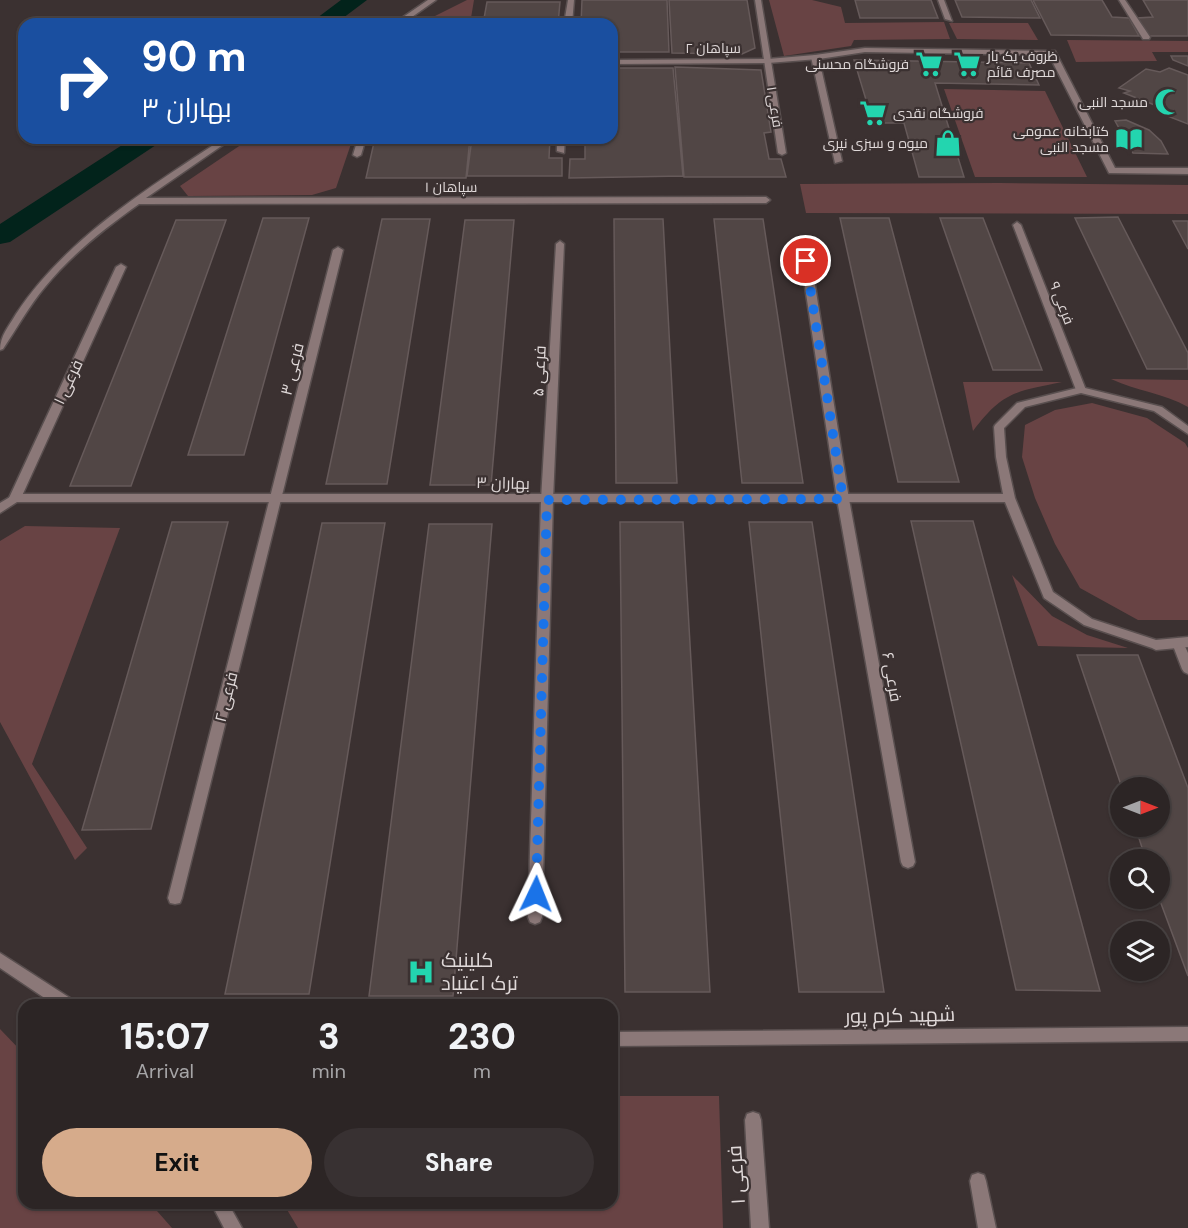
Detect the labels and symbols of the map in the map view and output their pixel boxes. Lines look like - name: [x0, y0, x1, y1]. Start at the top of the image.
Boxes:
- street label: سپاهان ۲: [685, 39, 741, 58]
- place label: ظروف یک بار مصرف قائم: [986, 47, 1058, 82]
- supermarket icon: فروشگاه محسنی: [914, 49, 944, 79]
- supermarket icon: ظروف یک بار مصرف قائم: [952, 49, 982, 79]
- place label: فروشگاه محسنی: [805, 55, 909, 73]
- street label: فرعی ۱: [763, 85, 787, 129]
- mosque icon: مسجد النبی: [1153, 87, 1183, 117]
- place label: مسجد النبی: [1079, 93, 1148, 111]
- supermarket icon: فروشگاه نقدی: [858, 98, 888, 128]
- place label: فروشگاه نقدی: [893, 104, 984, 122]
- place label: کتابخانه عمومی مسجد النبی: [1013, 122, 1109, 156]
- library icon: کتابخانه عمومی مسجد النبی: [1114, 124, 1144, 154]
- shop icon: میوه و سبزی نیری: [933, 128, 963, 158]
- place label: میوه و سبزی نیری: [823, 134, 928, 152]
- street label: سپاهان ۱: [425, 178, 477, 197]
- pin: [780, 235, 831, 286]
- street label: فرعی ۹: [1046, 279, 1078, 327]
- street label: فرعی ۳: [275, 341, 309, 397]
- street label: فرعی ۵: [527, 345, 551, 397]
- street label: فرعی ۱: [48, 356, 88, 408]
- street label: بهاران ۳: [476, 472, 530, 494]
- street label: فرعی ۶: [877, 651, 907, 703]
- street label: فرعی ۲: [210, 670, 242, 724]
- north arrow: [1110, 777, 1170, 837]
- position arrow: [504, 862, 568, 926]
- place label: کلینیک ترک اعتیاد: [441, 947, 519, 996]
- hospital icon: کلینیک ترک اعتیاد: [406, 957, 436, 987]
- street label: شهید کرم پور: [844, 1001, 955, 1030]
- street label: فرعی ۱: [721, 1145, 751, 1205]

